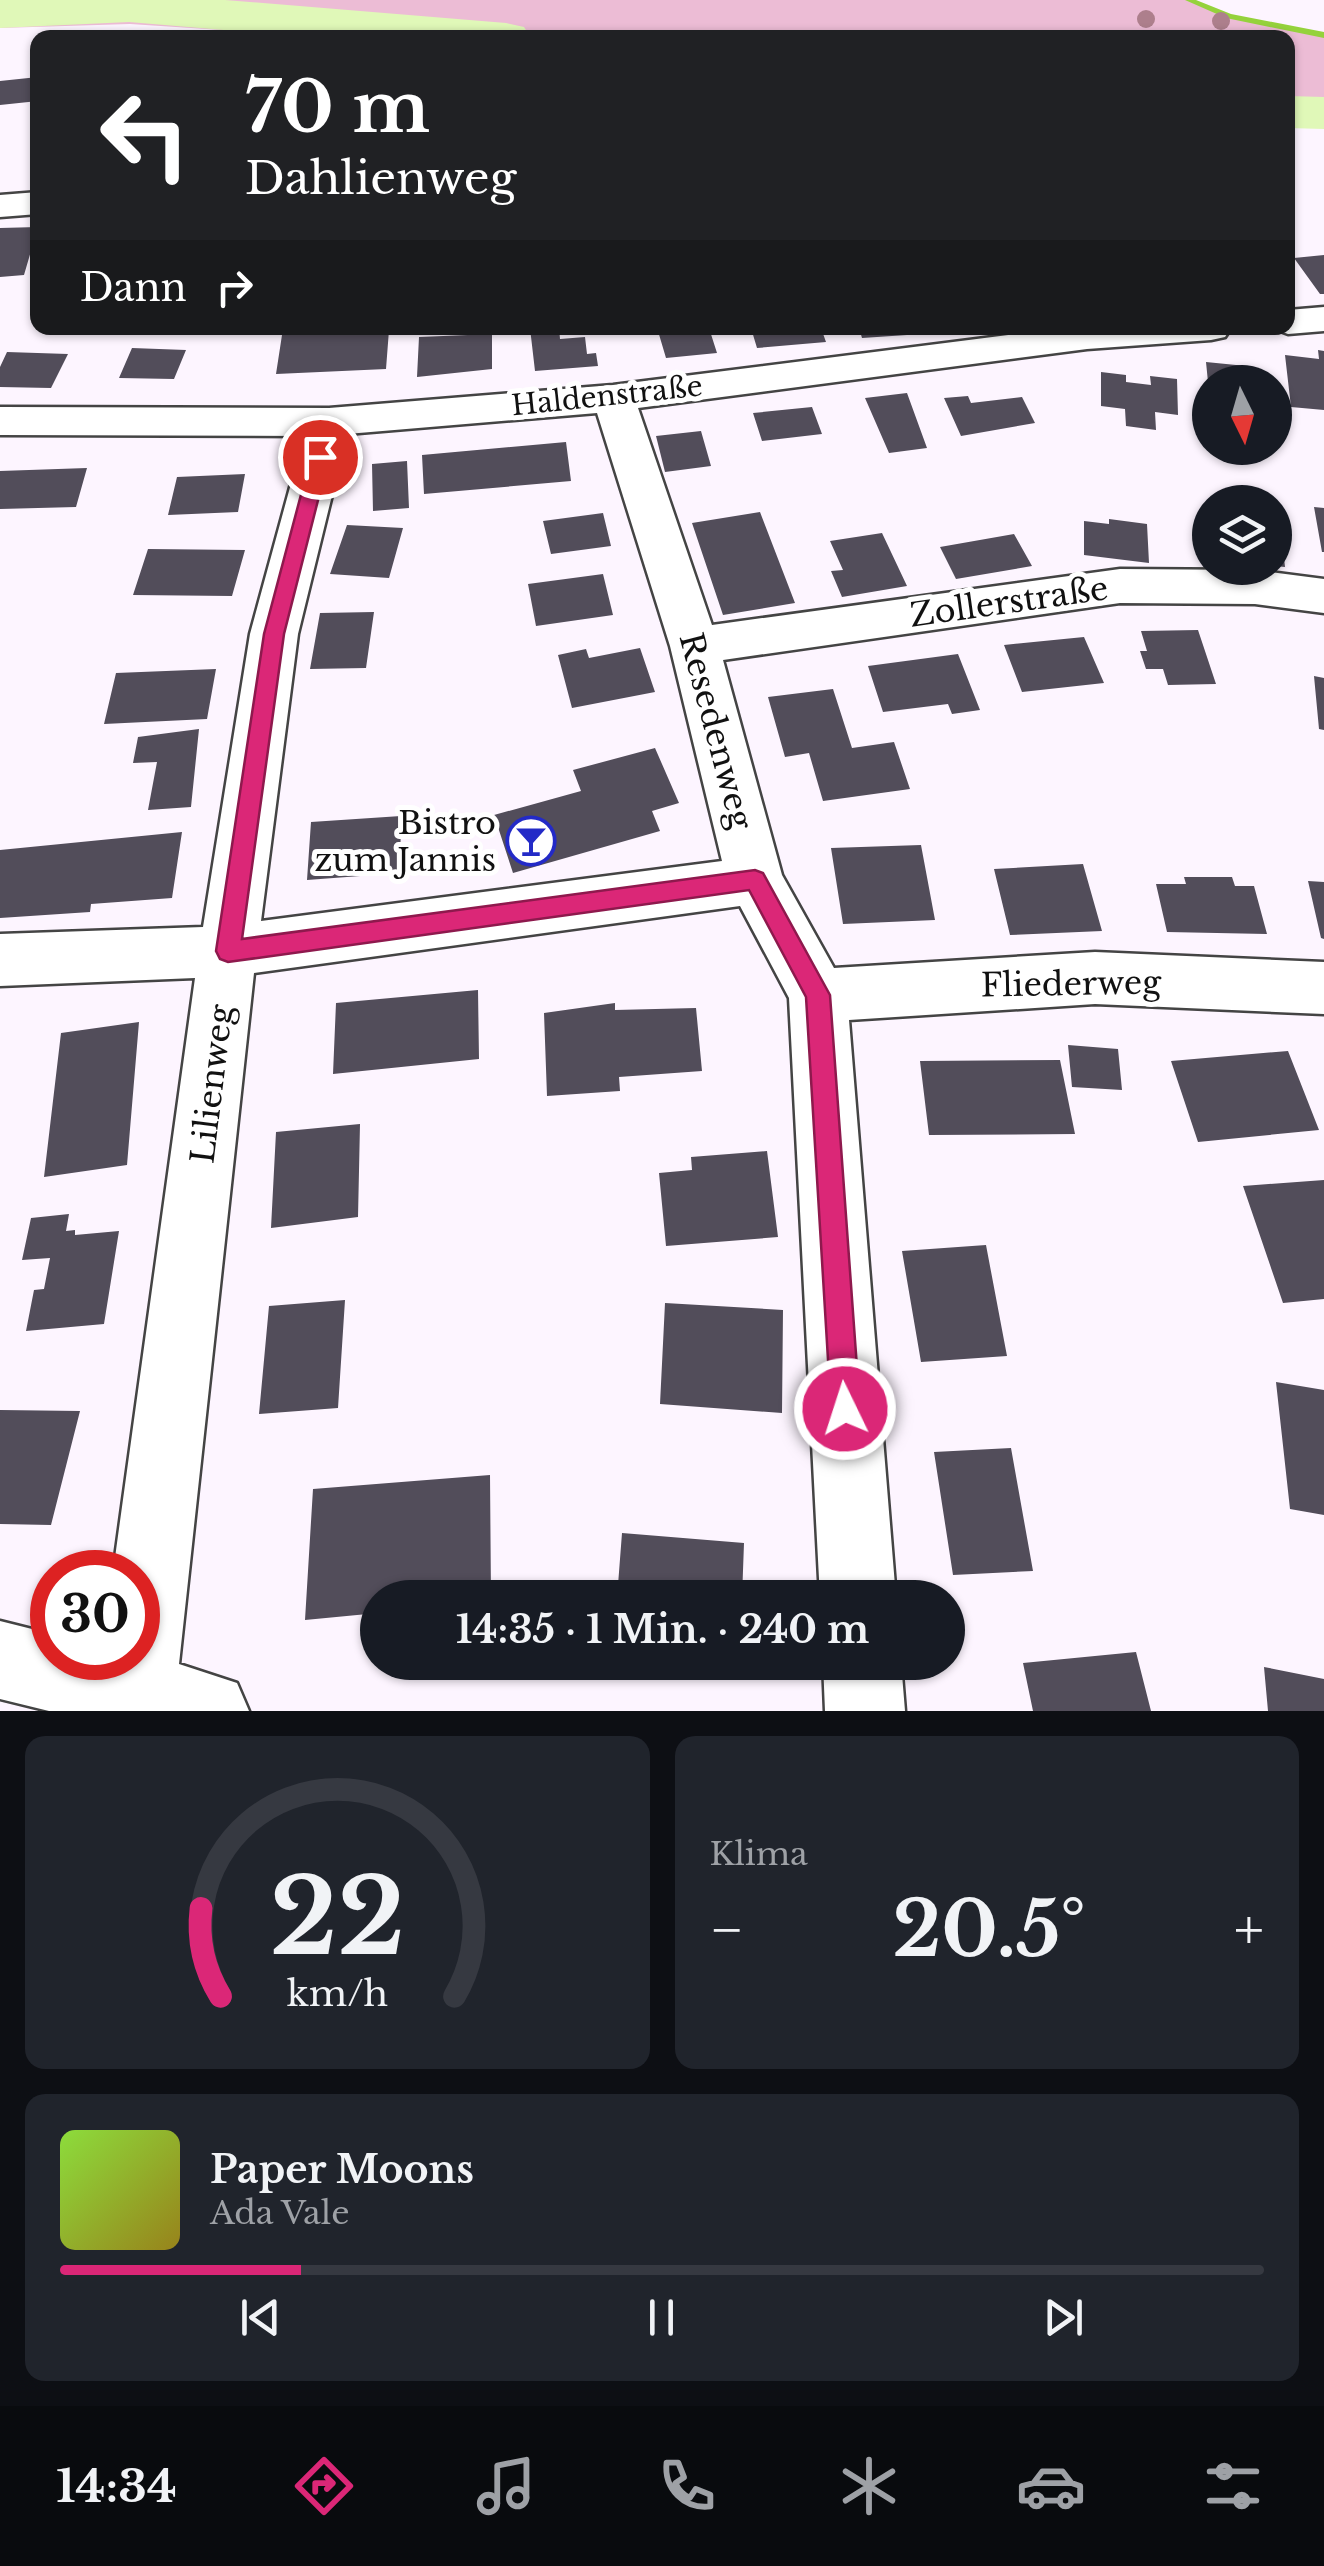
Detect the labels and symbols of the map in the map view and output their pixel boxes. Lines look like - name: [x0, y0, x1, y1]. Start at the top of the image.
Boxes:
- north arrow: [1192, 365, 1292, 465]
- street label: Haldenstraße: [510, 369, 704, 423]
- pin: [278, 415, 363, 500]
- street label: Zollerstraße: [907, 568, 1111, 636]
- street label: Resedenweg: [671, 628, 762, 834]
- place label: Bistro zum Jannis: [314, 803, 496, 880]
- bar icon: Bistro zum Jannis: [505, 815, 557, 867]
- street label: Fliederweg: [980, 962, 1162, 1006]
- street label: Lilienweg: [182, 1002, 242, 1166]
- position arrow: [793, 1357, 897, 1461]
- speed limit sign: 30: [30, 1550, 160, 1680]

